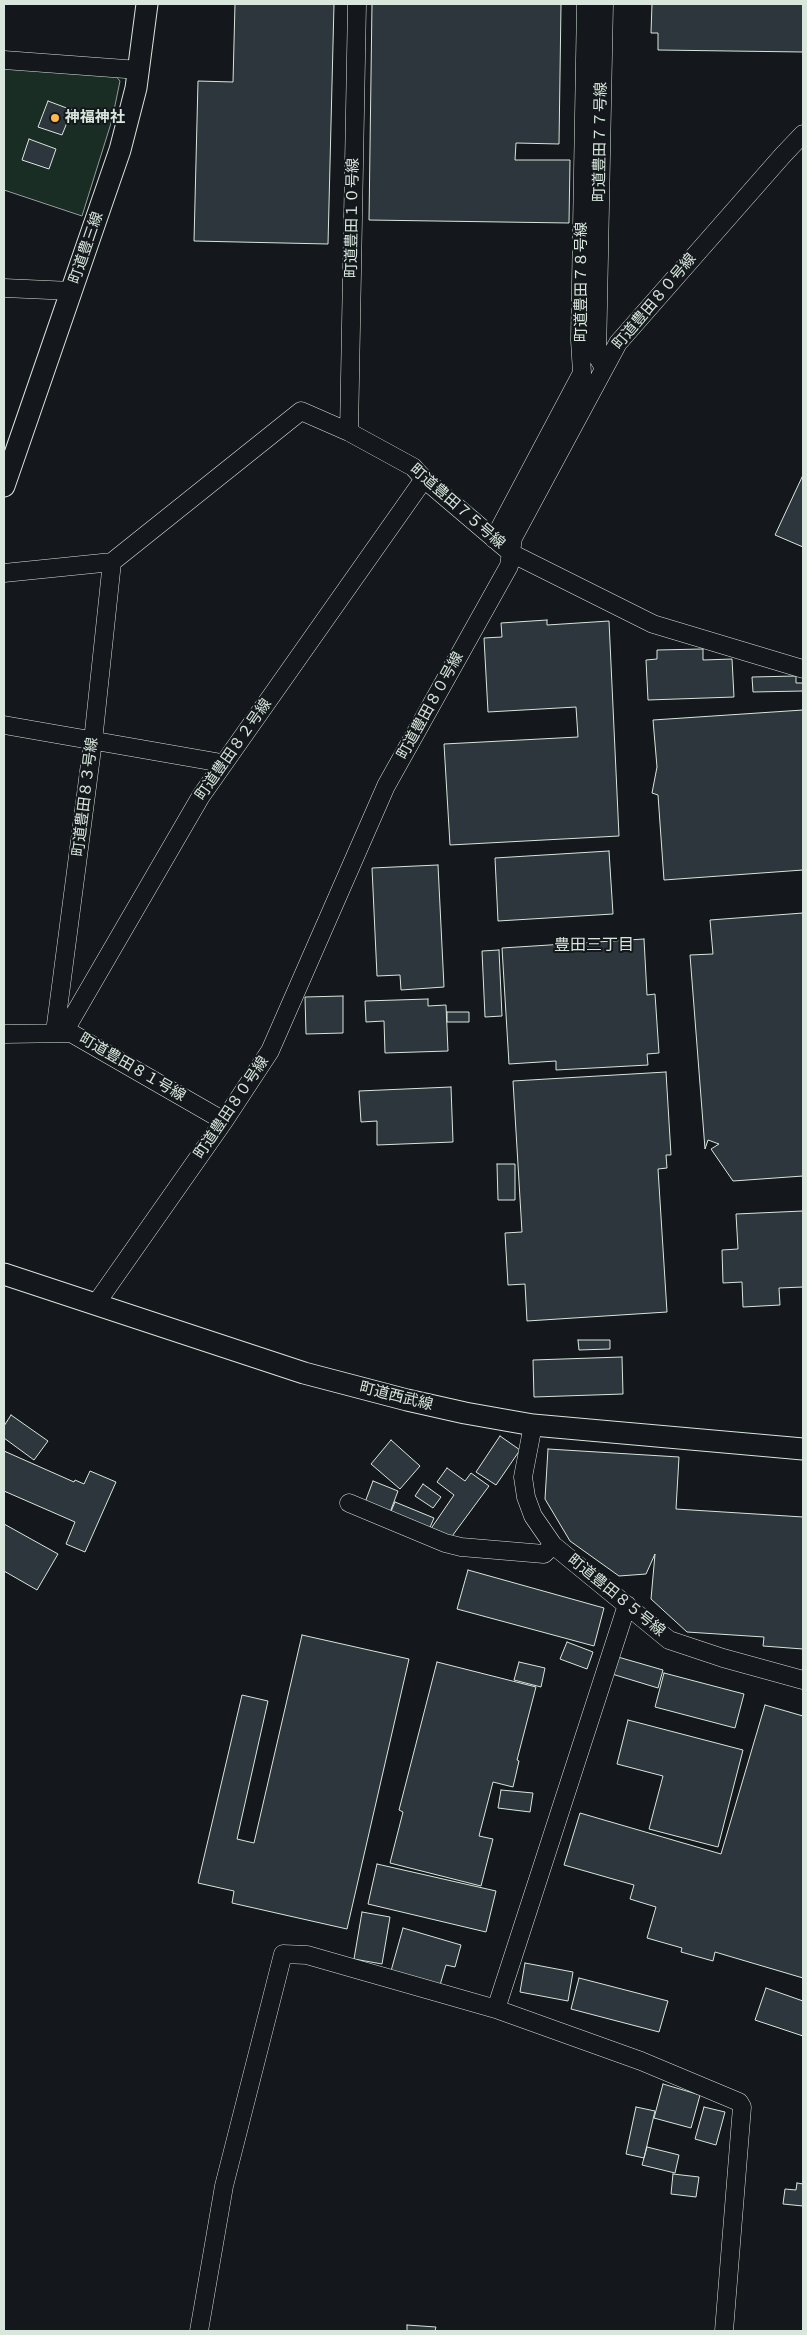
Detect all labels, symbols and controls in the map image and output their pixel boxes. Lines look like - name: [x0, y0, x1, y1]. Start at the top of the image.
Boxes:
- street label: 町道豊田７７号線: [591, 82, 611, 202]
- place label: 神福神社: [65, 109, 125, 127]
- marker: 神福神社: [49, 112, 61, 124]
- street label: 町道豊田１０号線: [343, 158, 363, 278]
- street label: 町道豊三線: [66, 210, 108, 286]
- street label: 町道豊田７８号線: [573, 222, 591, 342]
- street label: 町道豊田８０号線: [610, 250, 700, 354]
- street label: 町道豊田７５号線: [406, 461, 508, 553]
- street label: 町道豊田８０号線: [394, 649, 468, 763]
- street label: 町道豊田８２号線: [192, 696, 276, 804]
- street label: 町道豊田８３号線: [70, 736, 102, 858]
- district label: 豊田三丁目: [554, 936, 634, 956]
- street label: 町道豊田８１号線: [76, 1030, 188, 1106]
- street label: 町道豊田８０号線: [191, 1053, 273, 1163]
- street label: 町道西武線: [357, 1379, 435, 1415]
- street label: 町道豊田８５号線: [564, 1551, 668, 1641]

